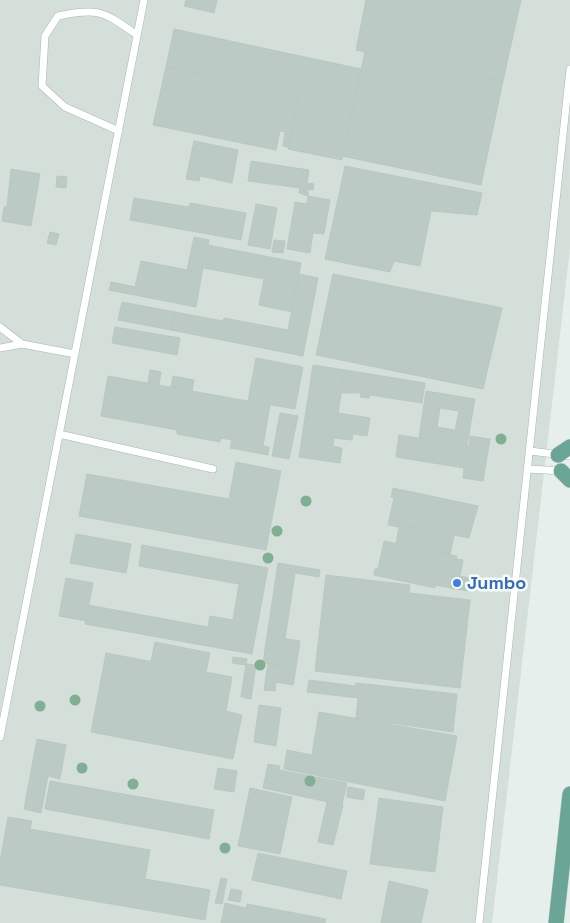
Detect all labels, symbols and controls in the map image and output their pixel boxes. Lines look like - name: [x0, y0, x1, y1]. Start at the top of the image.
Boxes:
- place label: Jumbo: [467, 571, 526, 594]
- marker: Jumbo: [451, 577, 463, 589]

